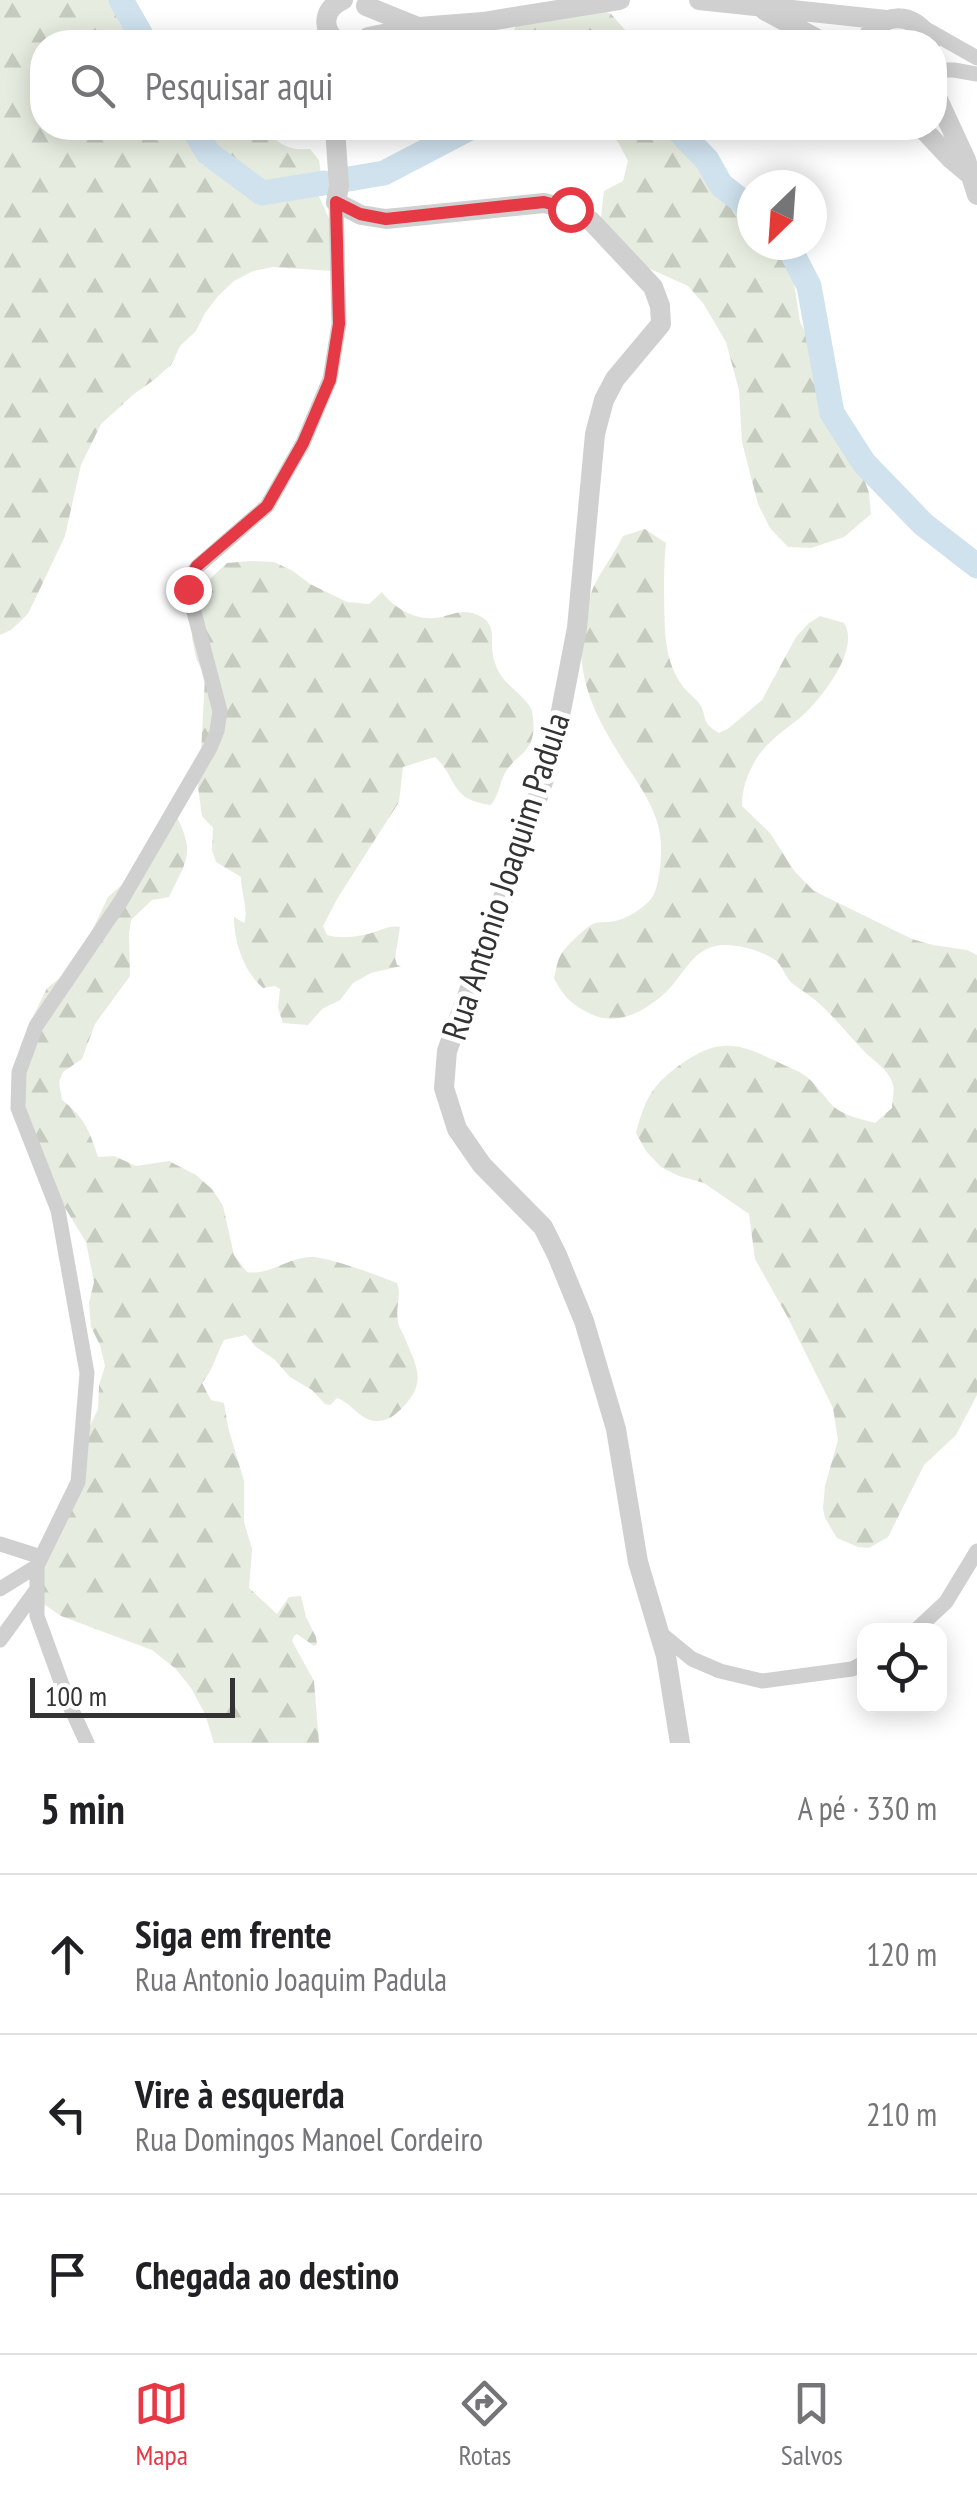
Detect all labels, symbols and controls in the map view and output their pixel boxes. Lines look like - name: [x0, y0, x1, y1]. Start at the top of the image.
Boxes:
- search box: [30, 30, 947, 140]
- icon: search: [65, 58, 120, 113]
- text: Pesquisar aqui: [145, 61, 334, 110]
- north arrow: [737, 170, 827, 260]
- route start: [548, 187, 594, 233]
- route end: [166, 567, 212, 613]
- street label: Rua Antonio Joaquim Padula: [430, 707, 580, 1045]
- map controls: [857, 1623, 947, 1713]
- button: locate: [857, 1623, 947, 1713]
- scale bar: [30, 1673, 235, 1718]
- text: 100 m: [45, 1677, 107, 1714]
- text: 5 min: [40, 1781, 125, 1836]
- text: A pé · 330 m: [798, 1787, 937, 1829]
- text: Siga em frente: [135, 1909, 332, 1958]
- icon: ahead: [40, 1927, 95, 1982]
- text: 120 m: [866, 1933, 937, 1975]
- text: Rua Antonio Joaquim Padula: [135, 1958, 447, 2000]
- text: Vire à esquerda: [135, 2069, 345, 2118]
- icon: left: [40, 2087, 95, 2142]
- text: 210 m: [866, 2093, 937, 2135]
- text: Rua Domingos Manoel Cordeiro: [135, 2118, 483, 2160]
- icon: arrive: [40, 2247, 95, 2302]
- text: Chegada ao destino: [135, 2250, 399, 2299]
- tab: Mapa: [134, 2376, 189, 2473]
- tab: Rotas: [457, 2376, 512, 2473]
- tab: Salvos: [781, 2376, 843, 2473]

